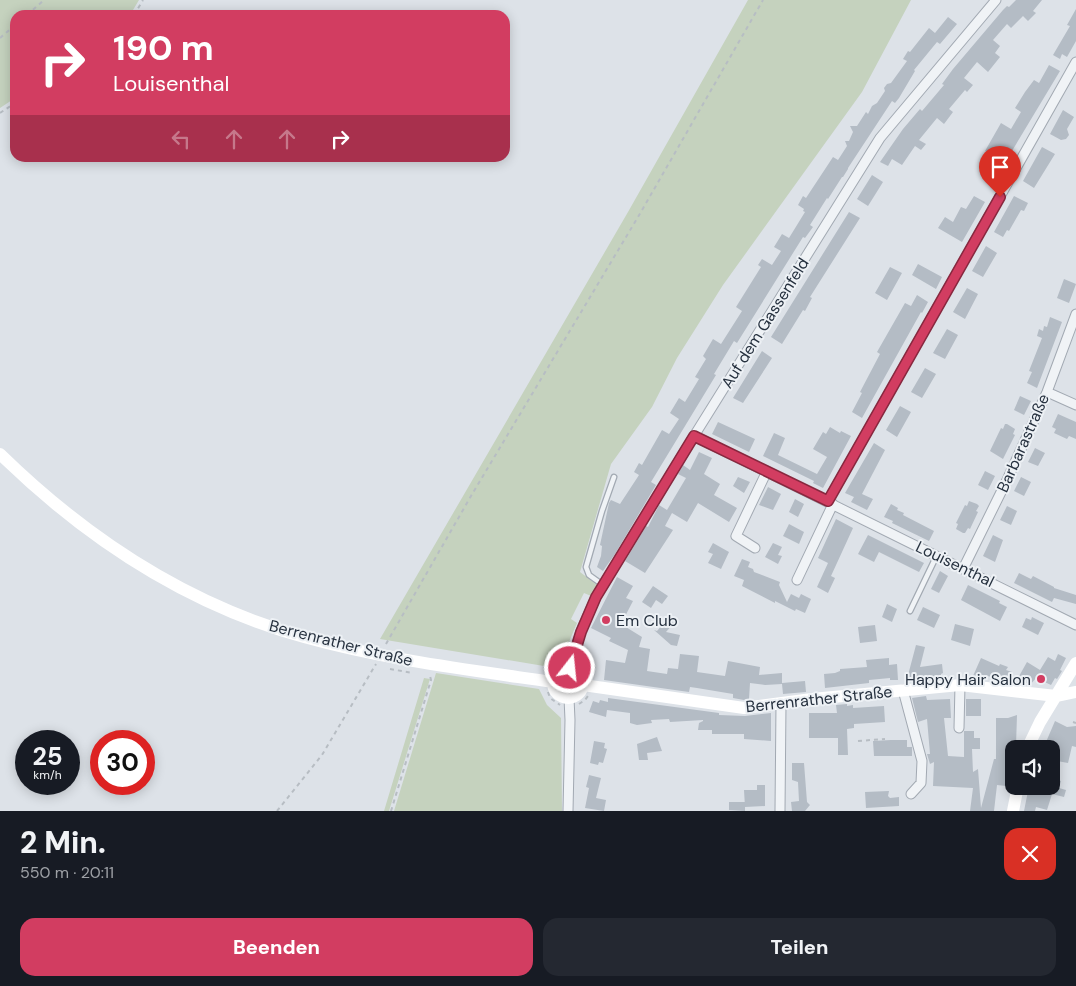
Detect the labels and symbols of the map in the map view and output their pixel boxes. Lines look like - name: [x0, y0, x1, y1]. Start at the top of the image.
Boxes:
- pin: [979, 146, 1021, 197]
- street label: Auf dem Gassenfeld: [716, 254, 814, 392]
- street label: Barbarastraße: [992, 390, 1054, 496]
- street label: Louisenthal: [912, 536, 998, 592]
- place label: Em Club: [616, 610, 678, 631]
- marker: Em Club: [600, 614, 612, 626]
- street label: Berrenrather Straße: [267, 615, 415, 671]
- position arrow: [543, 641, 595, 693]
- place label: Happy Hair Salon: [905, 669, 1031, 690]
- marker: Happy Hair Salon: [1035, 673, 1047, 685]
- street label: Berrenrather Straße: [745, 681, 893, 717]
- speed limit sign: 30: [90, 730, 155, 795]

